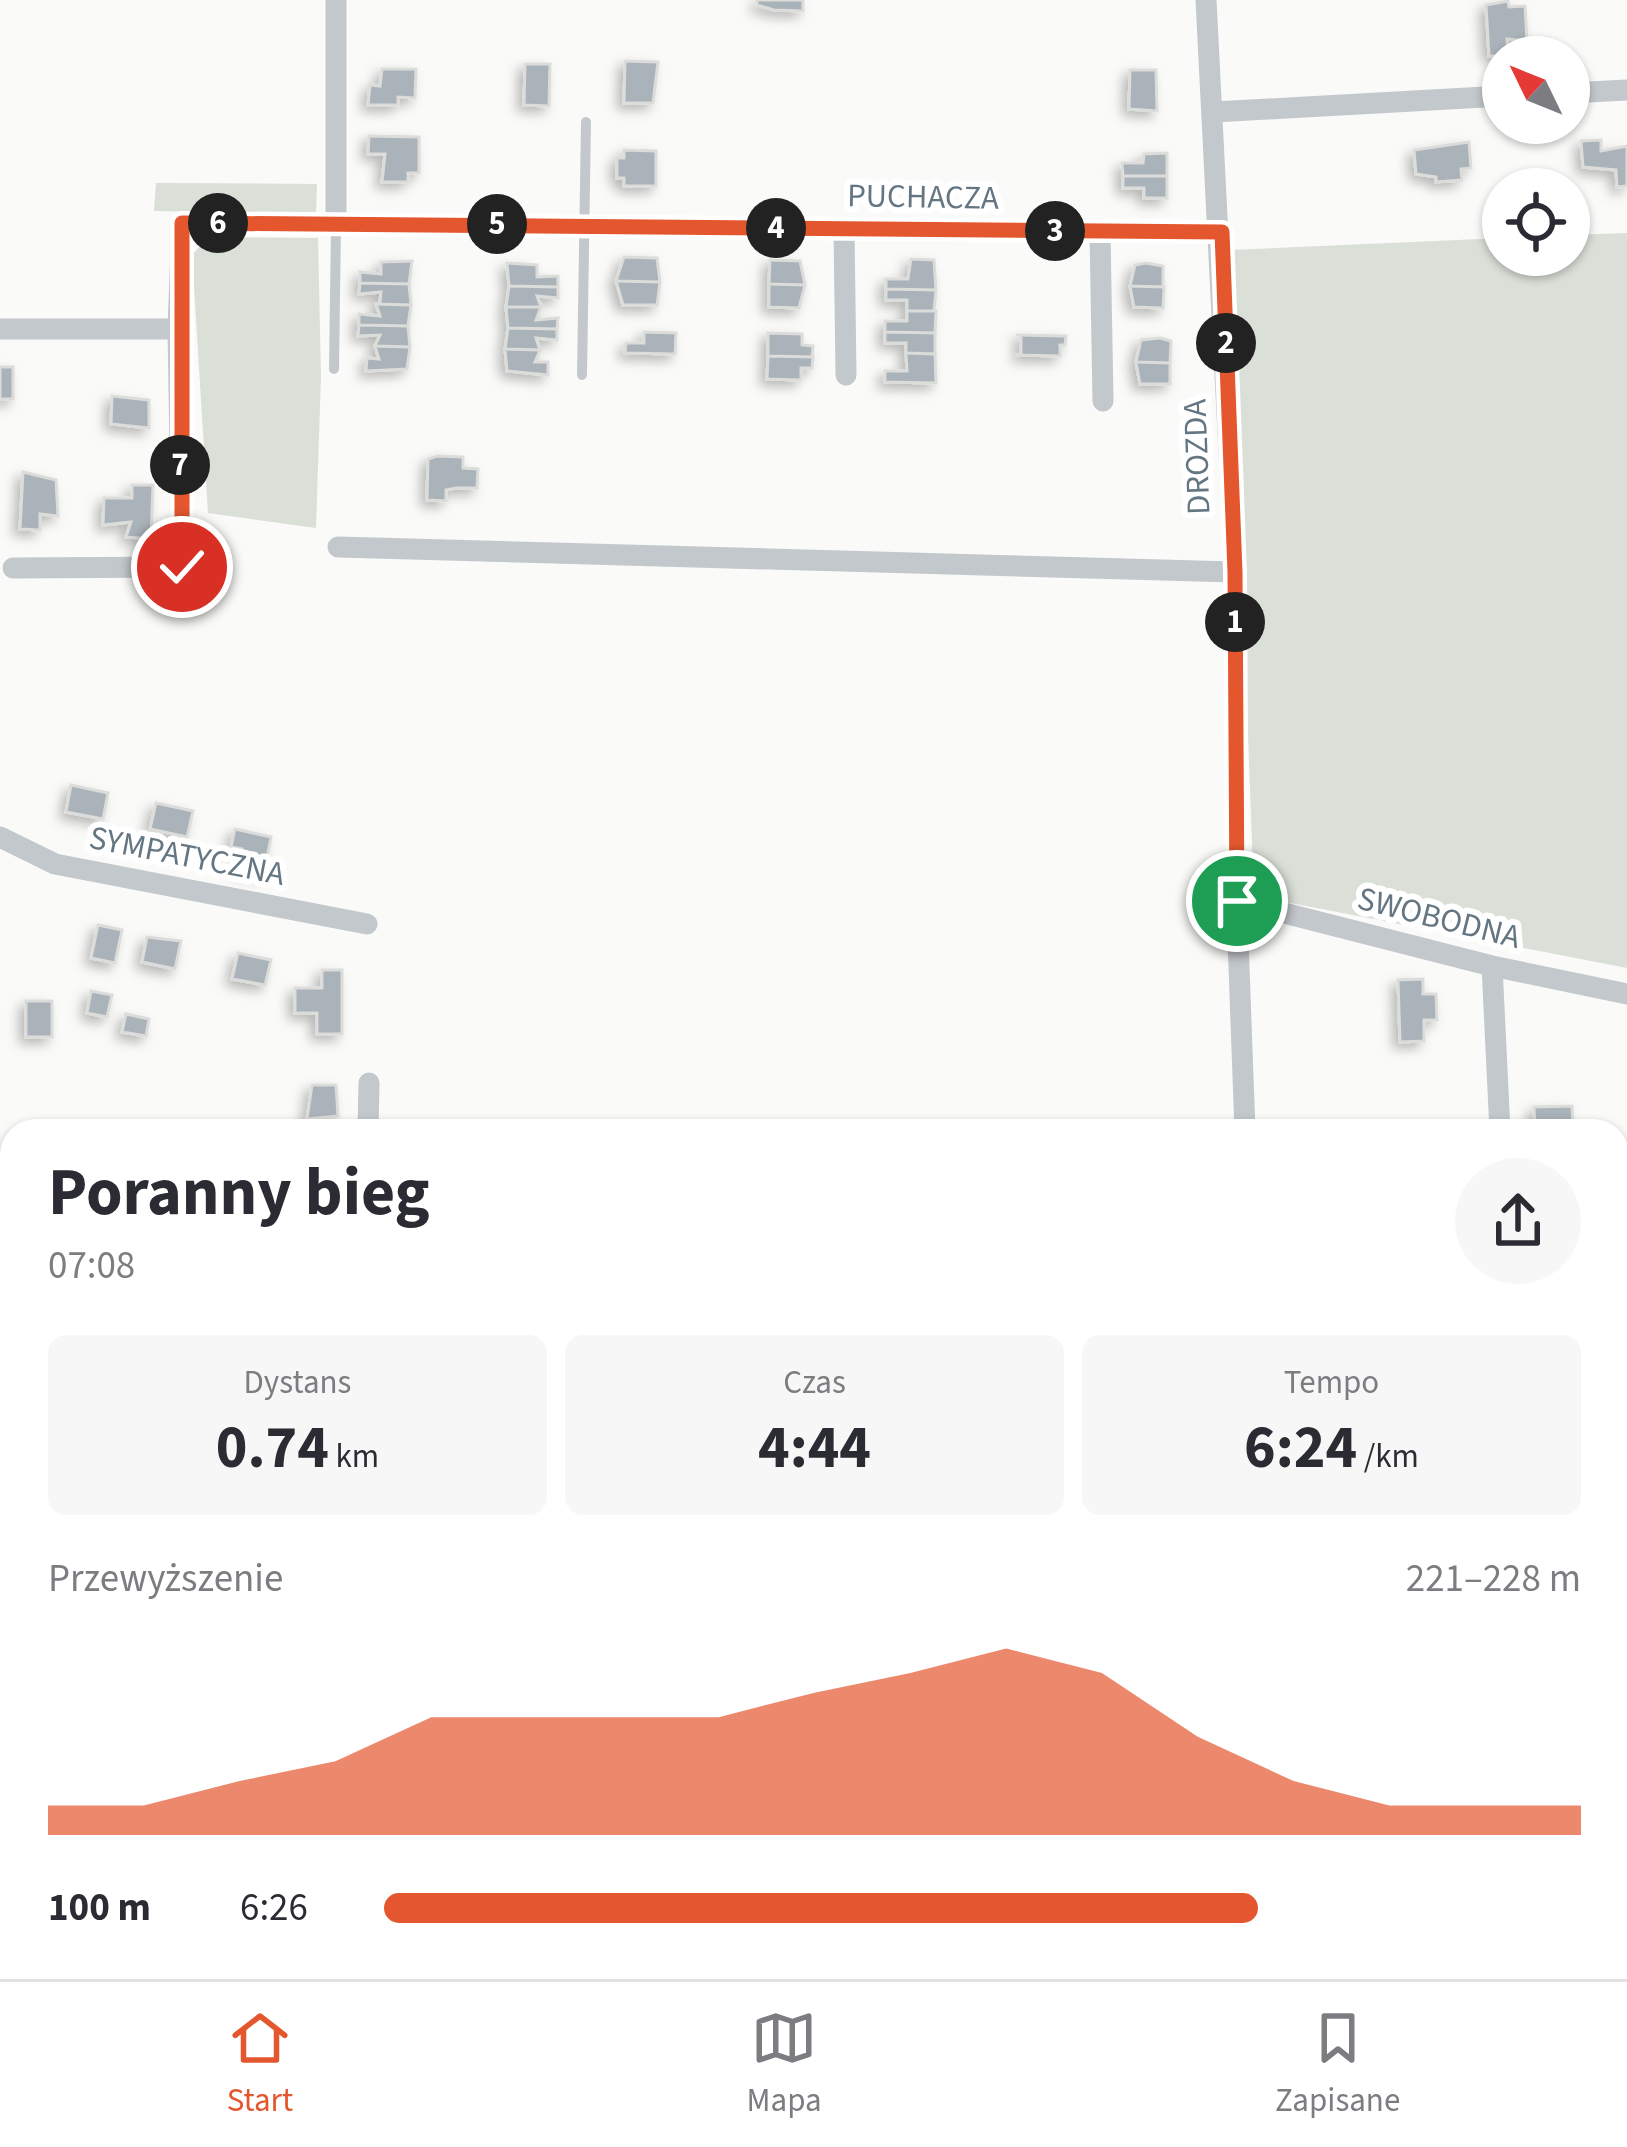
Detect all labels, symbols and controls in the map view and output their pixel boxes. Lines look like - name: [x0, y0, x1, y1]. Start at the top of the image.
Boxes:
- north arrow: [1482, 36, 1590, 144]
- map controls: [1482, 36, 1590, 276]
- button: locate: [1482, 168, 1590, 276]
- street label: PUCHACZA: [847, 172, 999, 222]
- pin: 6: [188, 193, 248, 253]
- pin: 5: [467, 194, 527, 254]
- pin: 4: [746, 198, 806, 258]
- text: 6: [209, 199, 227, 246]
- text: 5: [488, 200, 506, 247]
- pin: 3: [1025, 201, 1085, 261]
- text: 4: [767, 204, 785, 251]
- text: 3: [1046, 207, 1064, 254]
- pin: 2: [1196, 313, 1256, 373]
- text: 2: [1217, 319, 1235, 366]
- street label: DROZDA: [1171, 398, 1223, 516]
- pin: 7: [150, 435, 210, 495]
- text: 7: [171, 441, 189, 488]
- pin: [131, 516, 233, 618]
- icon: check: [149, 534, 215, 600]
- pin: 1: [1205, 592, 1265, 652]
- text: 1: [1226, 598, 1244, 645]
- street label: SYMPATYCZNA: [85, 814, 289, 898]
- pin: [1186, 850, 1288, 952]
- icon: arrive: [1204, 868, 1270, 934]
- street label: SWOBODNA: [1353, 875, 1525, 961]
- text: Poranny bieg: [48, 1146, 430, 1240]
- button: share: [1455, 1158, 1581, 1284]
- text: 07:08: [48, 1238, 135, 1294]
- text: Dystans: [244, 1359, 351, 1406]
- text: Czas: [783, 1359, 846, 1406]
- text: Tempo: [1284, 1359, 1379, 1406]
- text: 0.74: [216, 1406, 329, 1491]
- text: 4:44: [758, 1406, 871, 1491]
- text: 6:24: [1244, 1406, 1357, 1491]
- text: km: [329, 1433, 379, 1480]
- text: /km: [1357, 1433, 1419, 1480]
- text: Przewyższenie: [48, 1551, 283, 1607]
- text: 221–228 m: [1406, 1551, 1581, 1607]
- text: 100 m: [48, 1880, 151, 1936]
- text: 6:26: [240, 1880, 308, 1936]
- tab: Start: [227, 2005, 293, 2124]
- tab: Mapa: [747, 2005, 822, 2124]
- tab: Zapisane: [1275, 2005, 1400, 2124]

